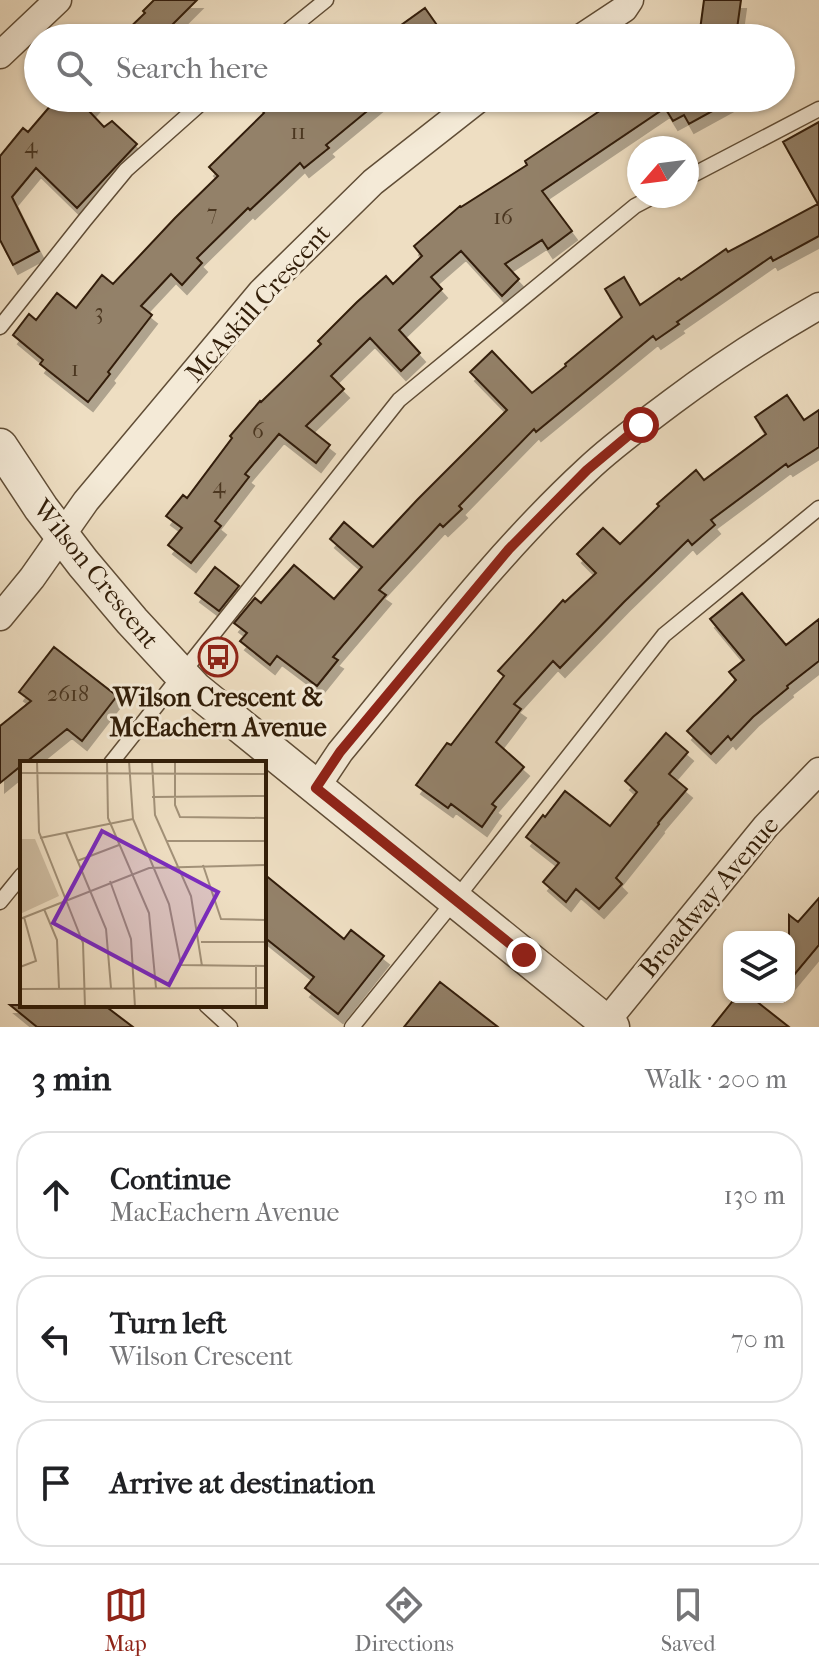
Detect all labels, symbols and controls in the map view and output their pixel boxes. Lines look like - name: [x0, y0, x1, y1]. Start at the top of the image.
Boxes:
- search box: [24, 24, 795, 112]
- icon: search: [52, 46, 96, 90]
- text: Search here: [116, 51, 268, 86]
- house number: 11: [290, 119, 306, 145]
- house number: 4: [25, 133, 39, 159]
- north arrow: [627, 136, 699, 208]
- house number: 7: [207, 200, 217, 226]
- house number: 16: [493, 204, 513, 230]
- street label: McAskill Crescent: [179, 217, 337, 388]
- house number: 3: [94, 299, 104, 325]
- house number: 1: [71, 356, 79, 382]
- route start: [623, 407, 659, 443]
- house number: 6: [252, 418, 264, 444]
- house number: 4: [213, 473, 227, 499]
- street label: Wilson Crescent: [26, 492, 166, 655]
- bus stop icon: Wilson Crescent & McEachern Avenue: [197, 636, 239, 678]
- house number: 2618: [47, 681, 89, 707]
- place label: Wilson Crescent & McEachern Avenue: [109, 682, 327, 743]
- inset map: [20, 761, 266, 1007]
- street label: Broadway Avenue: [633, 810, 786, 984]
- map controls: [723, 931, 795, 1003]
- button: layers: [723, 931, 795, 1003]
- route end: [506, 937, 542, 973]
- text: 3 min: [32, 1059, 111, 1099]
- text: Walk · 200 m: [645, 1064, 787, 1095]
- text: Continue: [110, 1162, 231, 1197]
- icon: ahead: [34, 1173, 78, 1217]
- text: 130 m: [724, 1180, 785, 1211]
- text: MacEachern Avenue: [110, 1197, 339, 1228]
- text: Turn left: [110, 1306, 227, 1341]
- icon: left: [34, 1317, 78, 1361]
- text: 70 m: [731, 1324, 785, 1355]
- text: Wilson Crescent: [110, 1341, 293, 1372]
- icon: arrive: [34, 1461, 78, 1505]
- text: Arrive at destination: [110, 1466, 375, 1501]
- tab: Map: [104, 1583, 148, 1657]
- tab: Directions: [355, 1583, 454, 1657]
- tab: Saved: [661, 1583, 715, 1657]

